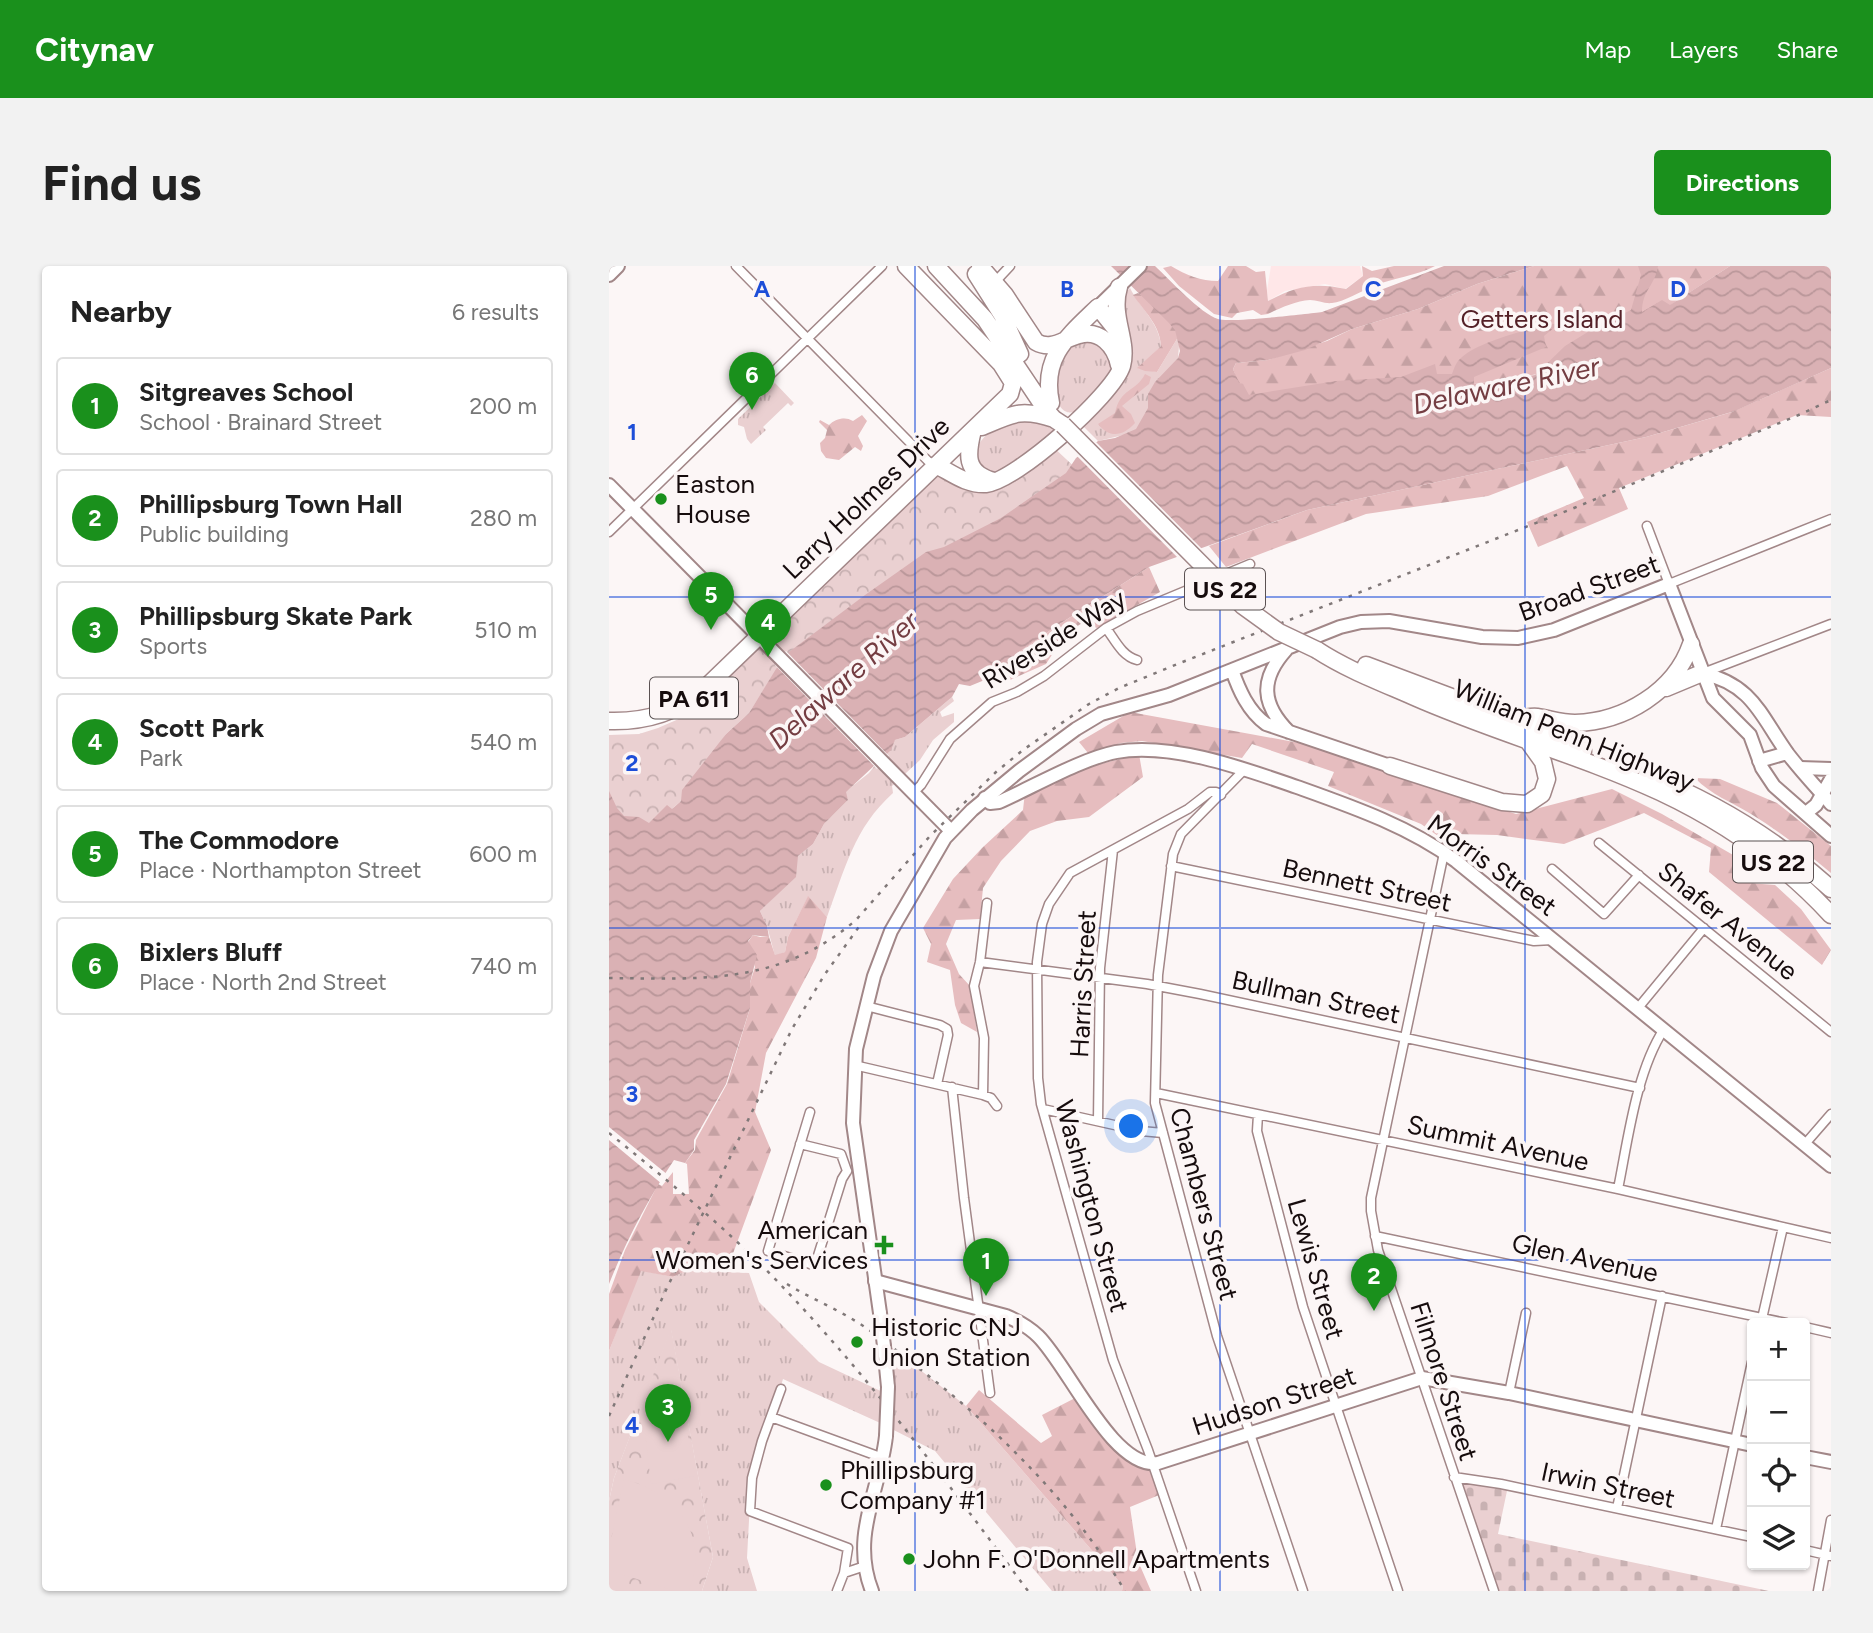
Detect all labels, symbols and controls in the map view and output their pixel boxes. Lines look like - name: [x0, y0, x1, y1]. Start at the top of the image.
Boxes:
- text: Citynav: [35, 30, 154, 69]
- text: Map: [1584, 35, 1631, 64]
- text: Layers: [1669, 35, 1738, 64]
- text: Share: [1776, 35, 1838, 64]
- button: Directions: [1654, 150, 1831, 215]
- text: Find us: [42, 153, 201, 212]
- text: A: [754, 275, 771, 303]
- text: B: [1060, 275, 1074, 303]
- text: C: [1365, 275, 1382, 303]
- text: D: [1670, 275, 1686, 303]
- text: Nearby: [70, 293, 172, 330]
- text: 6 results: [452, 298, 539, 326]
- park label: Getters Island: [1461, 303, 1623, 335]
- water label: Delaware River: [1409, 348, 1604, 421]
- pin: 6: [729, 352, 775, 410]
- text: Sitgreaves School: [139, 376, 353, 408]
- text: 1: [90, 392, 100, 420]
- text: 200 m: [469, 392, 537, 420]
- text: School · Brainard Street: [139, 408, 382, 436]
- street label: Larry Holmes Drive: [776, 410, 956, 586]
- text: 1: [627, 418, 637, 446]
- place label: Easton House: [675, 468, 755, 530]
- text: Phillipsburg Town Hall: [139, 488, 402, 520]
- marker: Easton House: [653, 491, 669, 507]
- text: 2: [88, 504, 102, 532]
- text: 280 m: [470, 504, 537, 532]
- text: Public building: [139, 520, 289, 548]
- street label: Broad Street: [1514, 548, 1664, 628]
- road number: US 22: [1185, 568, 1265, 610]
- pin: 5: [688, 572, 734, 630]
- street label: Riverside Way: [976, 582, 1132, 696]
- pin: 4: [745, 599, 791, 657]
- text: Phillipsburg Skate Park: [139, 600, 412, 632]
- water label: Delaware River: [761, 603, 926, 756]
- text: 3: [89, 616, 101, 644]
- text: 510 m: [474, 616, 537, 644]
- text: Sports: [139, 632, 207, 660]
- street label: William Penn Highway: [1449, 672, 1699, 798]
- road number: PA 611: [650, 678, 738, 718]
- text: Scott Park: [139, 712, 264, 744]
- text: 4: [88, 728, 102, 756]
- text: 540 m: [469, 728, 537, 756]
- text: Park: [139, 744, 183, 772]
- text: 2: [625, 749, 639, 777]
- street label: Morris Street: [1421, 807, 1563, 923]
- text: The Commodore: [139, 824, 339, 856]
- text: 5: [88, 840, 102, 868]
- text: 600 m: [469, 840, 537, 868]
- road number: US 22: [1733, 842, 1813, 882]
- street label: Bennett Street: [1279, 851, 1455, 919]
- street label: Shafer Avenue: [1652, 855, 1804, 987]
- text: Place · Northampton Street: [139, 856, 422, 884]
- street label: Harris Street: [1063, 909, 1103, 1059]
- text: Bixlers Bluff: [139, 936, 282, 968]
- text: 6: [88, 952, 102, 980]
- text: 740 m: [470, 952, 537, 980]
- street label: Bullman Street: [1229, 964, 1403, 1030]
- text: Place · North 2nd Street: [139, 968, 387, 996]
- text: 3: [626, 1080, 638, 1108]
- street label: Washington Street: [1048, 1096, 1136, 1316]
- street label: Chambers Street: [1163, 1104, 1245, 1304]
- street label: Summit Avenue: [1404, 1108, 1592, 1178]
- your location: [1114, 1109, 1148, 1143]
- street label: Lewis Street: [1281, 1195, 1351, 1343]
- place label: American Women's Services: [656, 1214, 868, 1276]
- street label: Glen Avenue: [1509, 1227, 1661, 1289]
- marker: American Women's Services: [874, 1235, 894, 1255]
- pin: 1: [963, 1238, 1009, 1296]
- pin: 2: [1351, 1253, 1397, 1311]
- street label: Filmore Street: [1403, 1297, 1485, 1465]
- place label: Historic CNJ Union Station: [871, 1311, 1030, 1373]
- map controls: [1747, 1318, 1810, 1570]
- button: +: [1747, 1318, 1810, 1381]
- marker: Historic CNJ Union Station: [849, 1334, 865, 1350]
- street label: Hudson Street: [1188, 1359, 1360, 1443]
- button: −: [1747, 1381, 1810, 1444]
- pin: 3: [645, 1384, 691, 1442]
- text: 4: [625, 1411, 639, 1439]
- button: locate: [1747, 1444, 1810, 1507]
- place label: Phillipsburg Company #1: [840, 1454, 986, 1516]
- street label: Irwin Street: [1538, 1455, 1678, 1515]
- marker: Phillipsburg Company #1: [818, 1477, 834, 1493]
- button: layers: [1747, 1507, 1810, 1570]
- place label: John F. O'Donnell Apartments: [923, 1543, 1270, 1575]
- marker: John F. O'Donnell Apartments: [901, 1551, 917, 1567]

